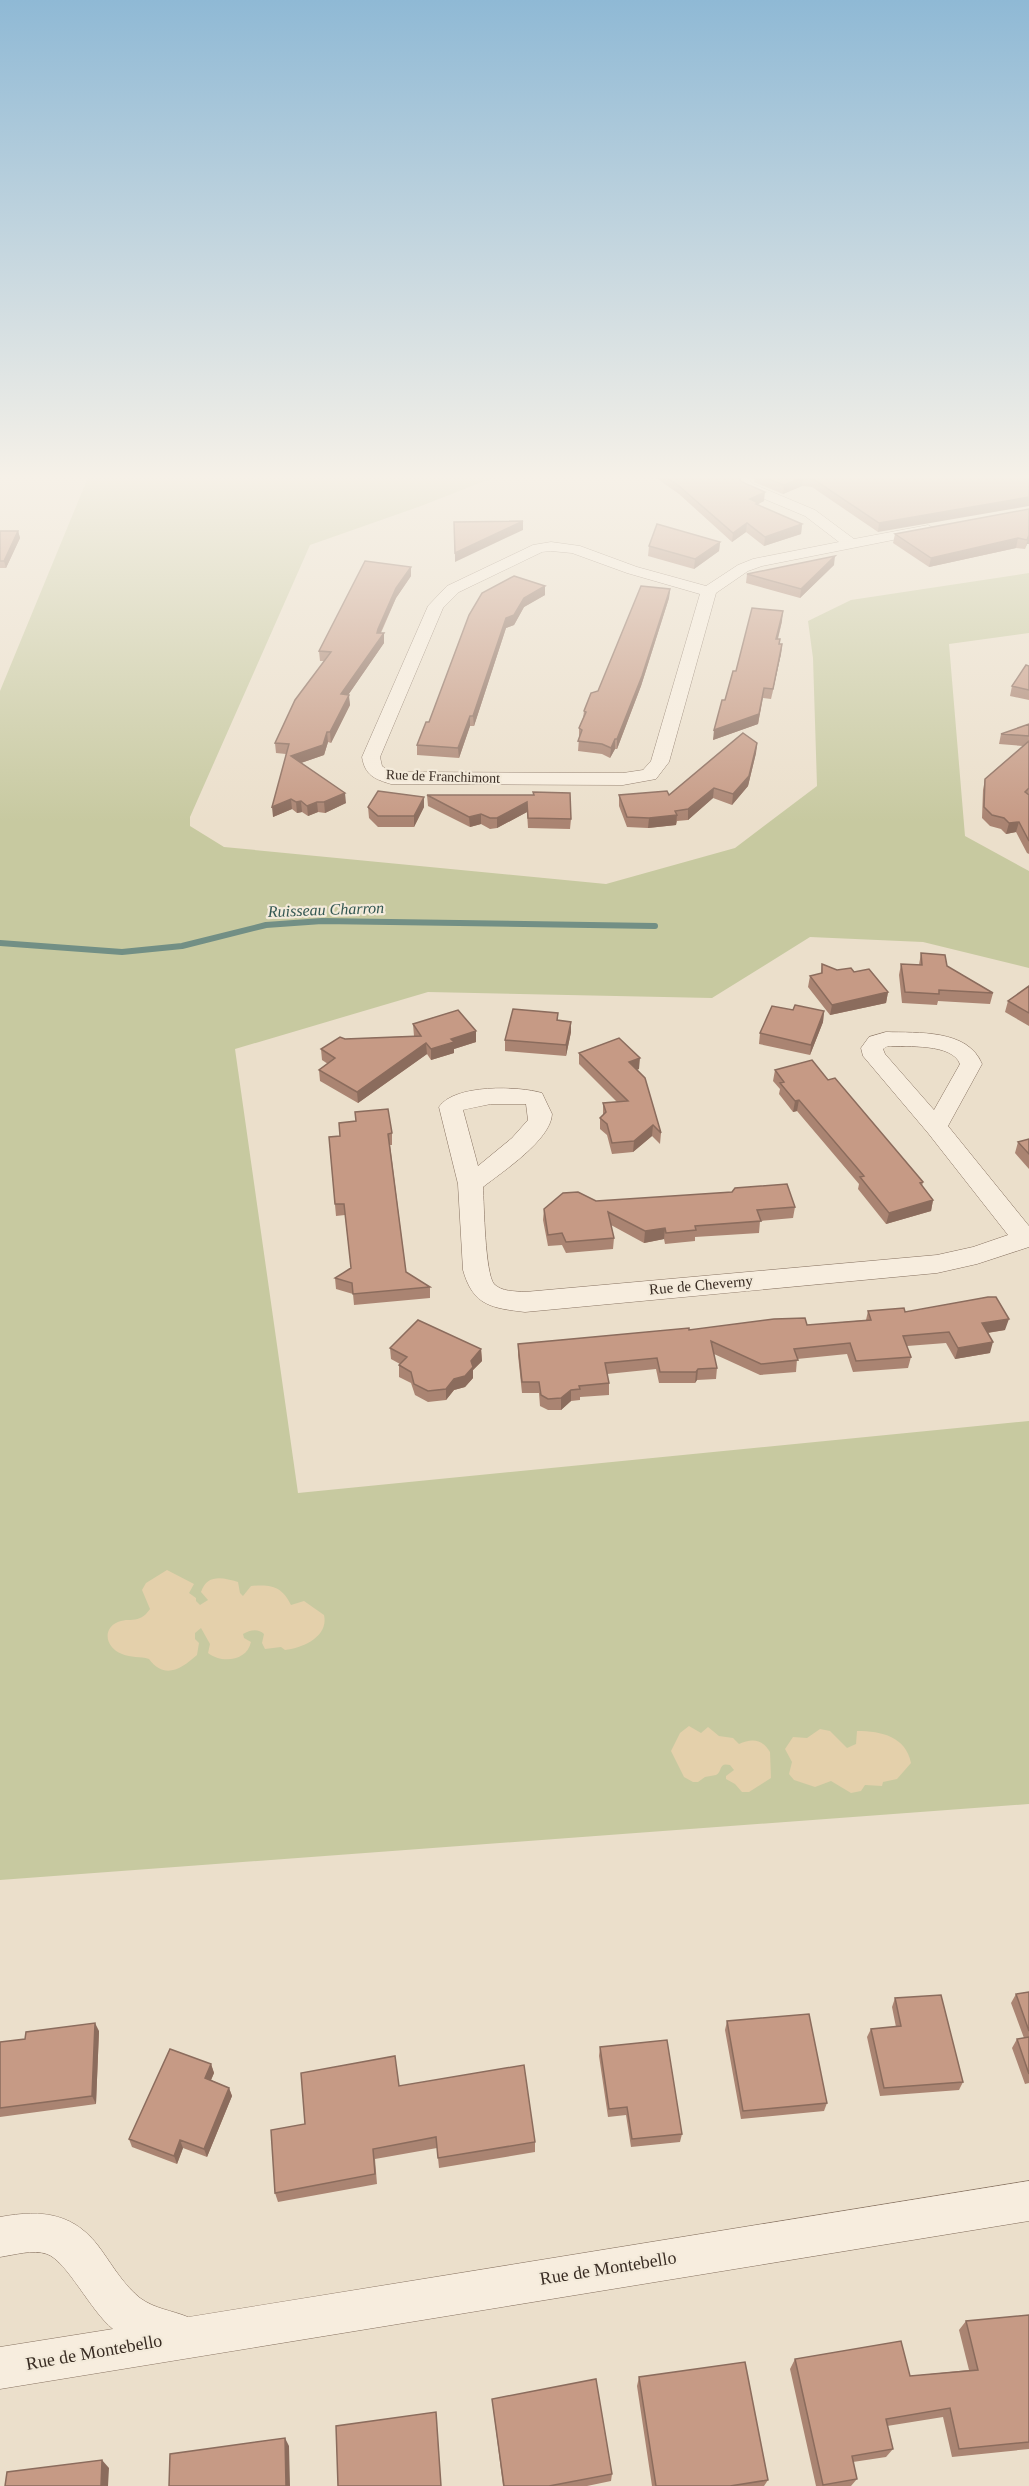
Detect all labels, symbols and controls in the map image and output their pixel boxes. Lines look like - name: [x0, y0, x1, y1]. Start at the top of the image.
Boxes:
- street label: Rue de Franchimont: [386, 767, 500, 786]
- water label: Ruisseau Charron: [267, 899, 384, 920]
- street label: Rue de Cheverny: [648, 1272, 754, 1298]
- street label: Rue de Montebello: [538, 2247, 678, 2289]
- street label: Rue de Montebello: [24, 2330, 164, 2374]

